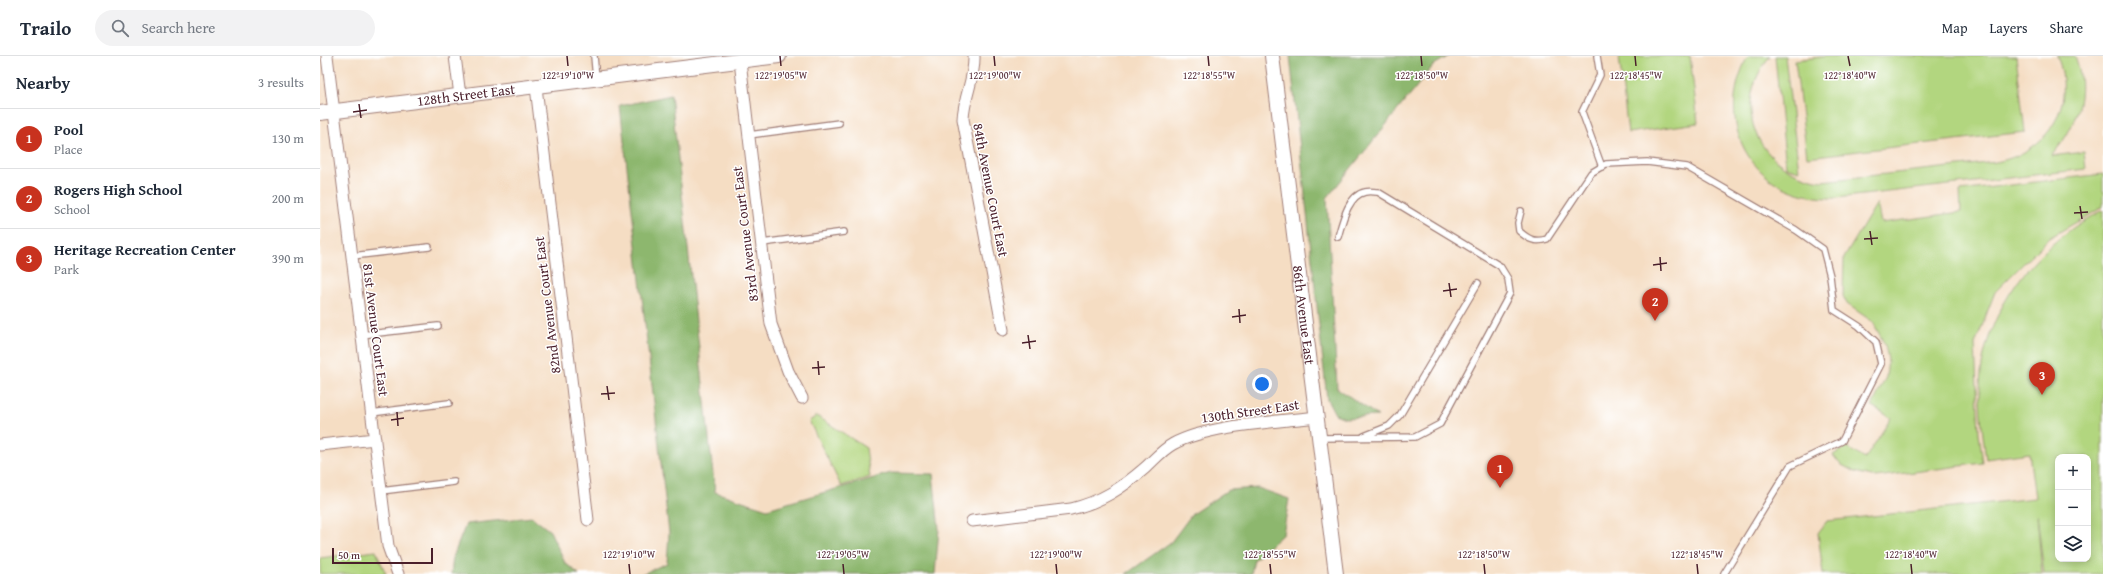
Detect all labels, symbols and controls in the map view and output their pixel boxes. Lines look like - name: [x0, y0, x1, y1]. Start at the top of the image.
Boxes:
- search box: [95, 10, 375, 46]
- text: Trailo: [20, 14, 71, 42]
- icon: search: [109, 17, 131, 39]
- text: Search here: [141, 17, 215, 38]
- text: Map: [1942, 18, 1968, 38]
- text: Layers: [1990, 18, 2028, 38]
- text: Share: [2050, 18, 2083, 38]
- text: 122°19'10"W: [542, 68, 595, 83]
- text: 122°19'05"W: [755, 68, 808, 83]
- text: 122°19'00"W: [969, 68, 1022, 83]
- text: 122°18'55"W: [1183, 68, 1236, 83]
- text: 122°18'50"W: [1396, 68, 1449, 83]
- text: 122°18'45"W: [1610, 68, 1663, 83]
- text: 122°18'40"W: [1824, 68, 1877, 83]
- text: Nearby: [16, 70, 70, 95]
- text: 3 results: [258, 73, 304, 92]
- street label: 128th Street East: [416, 79, 516, 111]
- text: Pool: [54, 119, 83, 140]
- street label: 84th Avenue Court East: [968, 121, 1014, 259]
- text: 1: [26, 129, 32, 148]
- text: 130 m: [272, 129, 304, 148]
- text: Place: [54, 140, 83, 159]
- street label: 83rd Avenue Court East: [727, 165, 763, 303]
- text: Rogers High School: [54, 179, 182, 200]
- text: 2: [26, 189, 32, 208]
- text: 200 m: [272, 189, 304, 208]
- text: School: [54, 200, 90, 219]
- street label: 82nd Avenue Court East: [529, 235, 565, 375]
- text: Heritage Recreation Center: [54, 239, 236, 260]
- text: 3: [26, 249, 32, 268]
- text: 390 m: [272, 249, 304, 268]
- text: Park: [54, 260, 79, 279]
- street label: 81st Avenue Court East: [358, 263, 394, 398]
- street label: 86th Avenue East: [1288, 264, 1320, 366]
- pin: 2: [1642, 288, 1668, 321]
- pin: 3: [2029, 362, 2055, 395]
- your location: [1252, 374, 1272, 394]
- street label: 130th Street East: [1200, 394, 1300, 428]
- map controls: [2055, 454, 2091, 562]
- button: +: [2055, 454, 2091, 490]
- pin: 1: [1487, 455, 1513, 488]
- button: −: [2055, 490, 2091, 526]
- button: layers: [2055, 526, 2091, 562]
- scale bar: [332, 546, 433, 565]
- text: 50 m: [338, 547, 360, 563]
- text: 122°19'10"W: [603, 547, 656, 562]
- text: 122°19'05"W: [817, 547, 870, 562]
- text: 122°19'00"W: [1030, 547, 1083, 562]
- text: 122°18'55"W: [1244, 547, 1297, 562]
- text: 122°18'50"W: [1458, 547, 1511, 562]
- text: 122°18'45"W: [1671, 547, 1724, 562]
- text: 122°18'40"W: [1885, 547, 1938, 562]

